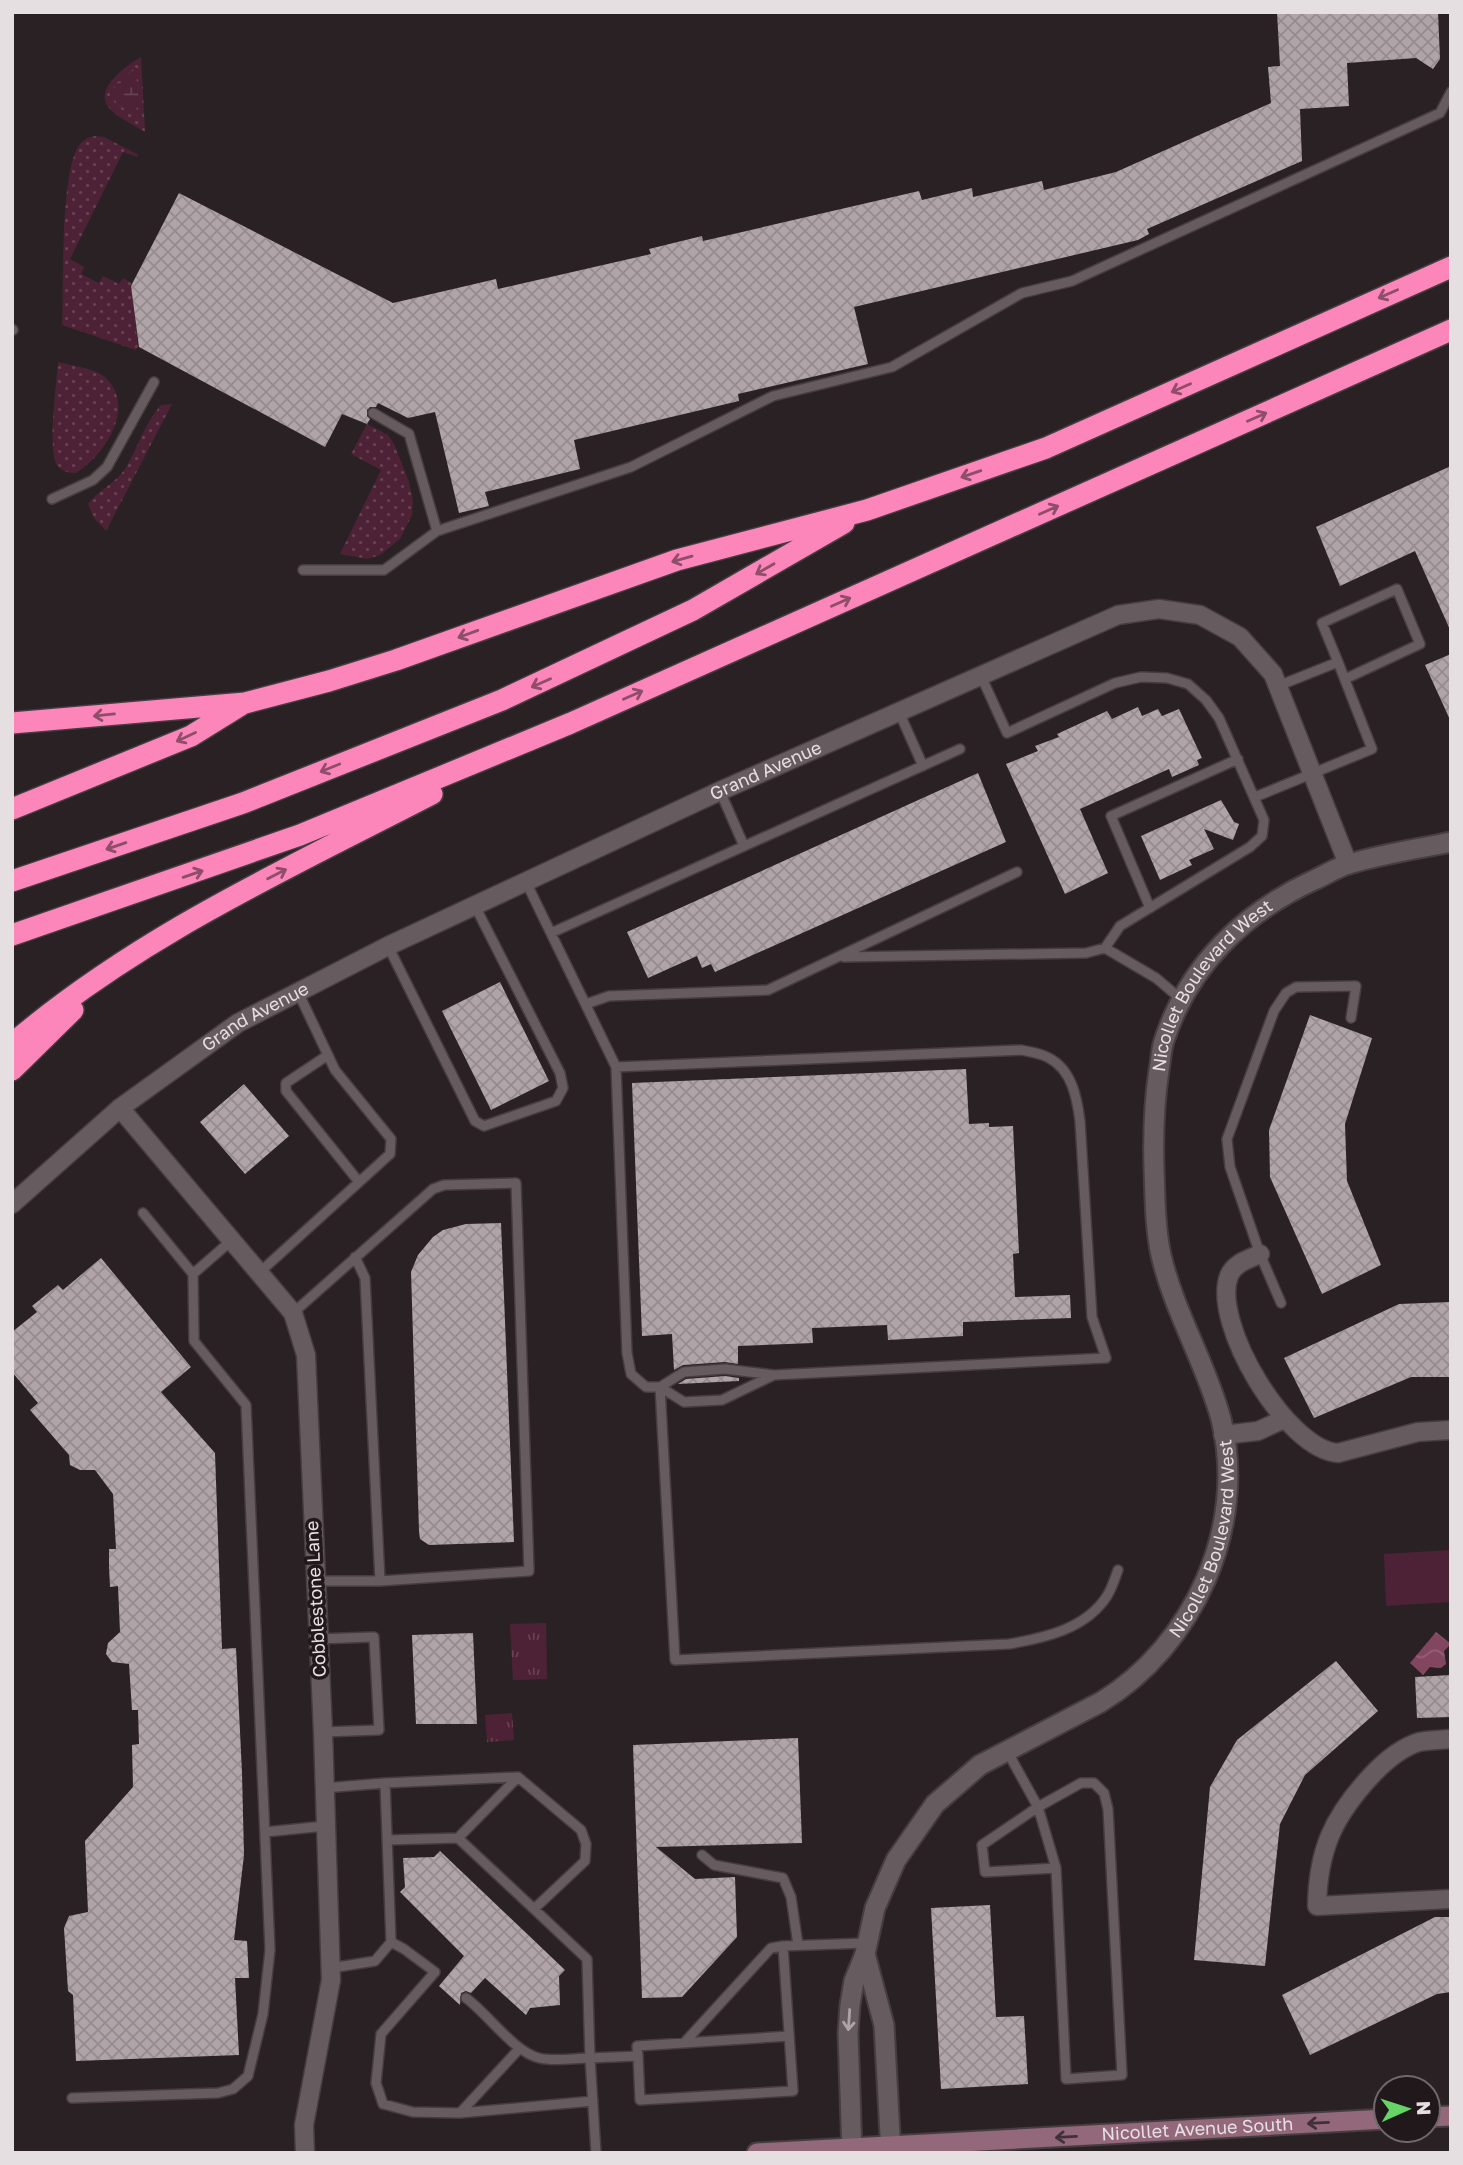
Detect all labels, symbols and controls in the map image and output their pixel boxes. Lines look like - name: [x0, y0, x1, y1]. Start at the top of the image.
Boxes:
- one-way arrow: [1378, 289, 1399, 302]
- one-way arrow: [1171, 382, 1192, 395]
- one-way arrow: [1245, 410, 1267, 423]
- one-way arrow: [960, 469, 982, 481]
- one-way arrow: [1038, 503, 1059, 516]
- one-way arrow: [671, 553, 693, 566]
- one-way arrow: [755, 563, 776, 576]
- one-way arrow: [830, 595, 851, 608]
- one-way arrow: [457, 629, 479, 642]
- one-way arrow: [530, 677, 552, 690]
- one-way arrow: [622, 688, 643, 701]
- one-way arrow: [93, 709, 116, 722]
- one-way arrow: [176, 730, 197, 744]
- street label: Grand Avenue: [706, 736, 825, 804]
- one-way arrow: [319, 763, 341, 776]
- one-way arrow: [105, 840, 127, 853]
- one-way arrow: [182, 867, 204, 880]
- one-way arrow: [266, 867, 286, 881]
- street label: Nicollet Boulevard West: [1147, 894, 1276, 1073]
- street label: Grand Avenue: [197, 977, 312, 1056]
- street label: Nicollet Boulevard West: [1164, 1438, 1238, 1641]
- street label: Cobblestone Lane: [300, 1520, 330, 1678]
- one-way arrow: [842, 2008, 855, 2031]
- north arrow: [1372, 2074, 1442, 2144]
- text: N: [1413, 2100, 1436, 2116]
- street label: Nicollet Avenue South: [1101, 2112, 1294, 2144]
- one-way arrow: [1307, 2117, 1330, 2130]
- one-way arrow: [1055, 2131, 1078, 2144]

